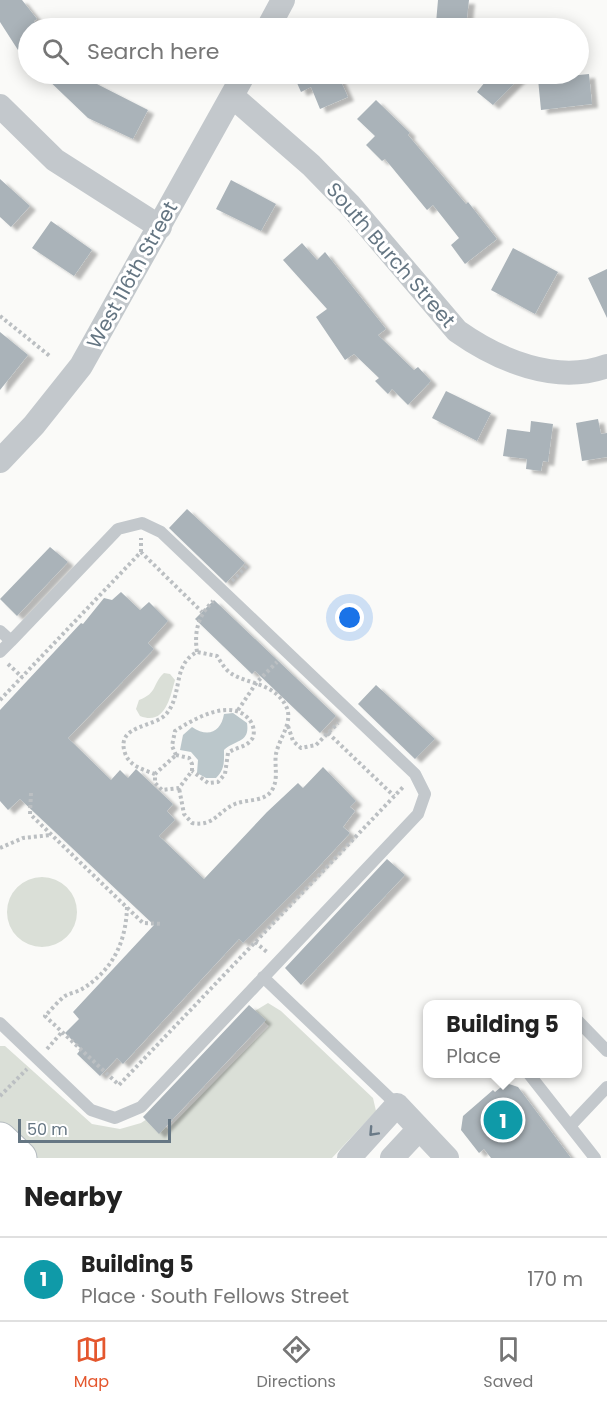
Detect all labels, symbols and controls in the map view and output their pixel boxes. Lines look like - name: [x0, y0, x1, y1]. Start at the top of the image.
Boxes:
- search box: [18, 18, 589, 84]
- icon: search: [39, 35, 72, 68]
- text: Search here: [87, 36, 220, 67]
- street label: South Burch Street: [320, 176, 462, 334]
- street label: West 116th Street: [80, 196, 184, 354]
- your location: [335, 603, 364, 632]
- popup: [423, 1000, 582, 1078]
- text: Building 5: [446, 1009, 559, 1040]
- text: Place: [446, 1042, 501, 1070]
- pin: 1: [484, 1098, 522, 1142]
- scale bar: [18, 1116, 171, 1144]
- text: 50 m: [27, 1118, 68, 1141]
- one-way arrow: [369, 1125, 380, 1135]
- text: Nearby: [24, 1179, 122, 1215]
- text: Building 5: [81, 1249, 193, 1280]
- text: 1: [40, 1265, 47, 1293]
- text: 170 m: [527, 1265, 583, 1293]
- text: Place · South Fellows Street: [81, 1282, 349, 1310]
- tab: Map: [74, 1333, 109, 1394]
- tab: Directions: [257, 1333, 336, 1394]
- tab: Saved: [483, 1333, 533, 1394]

